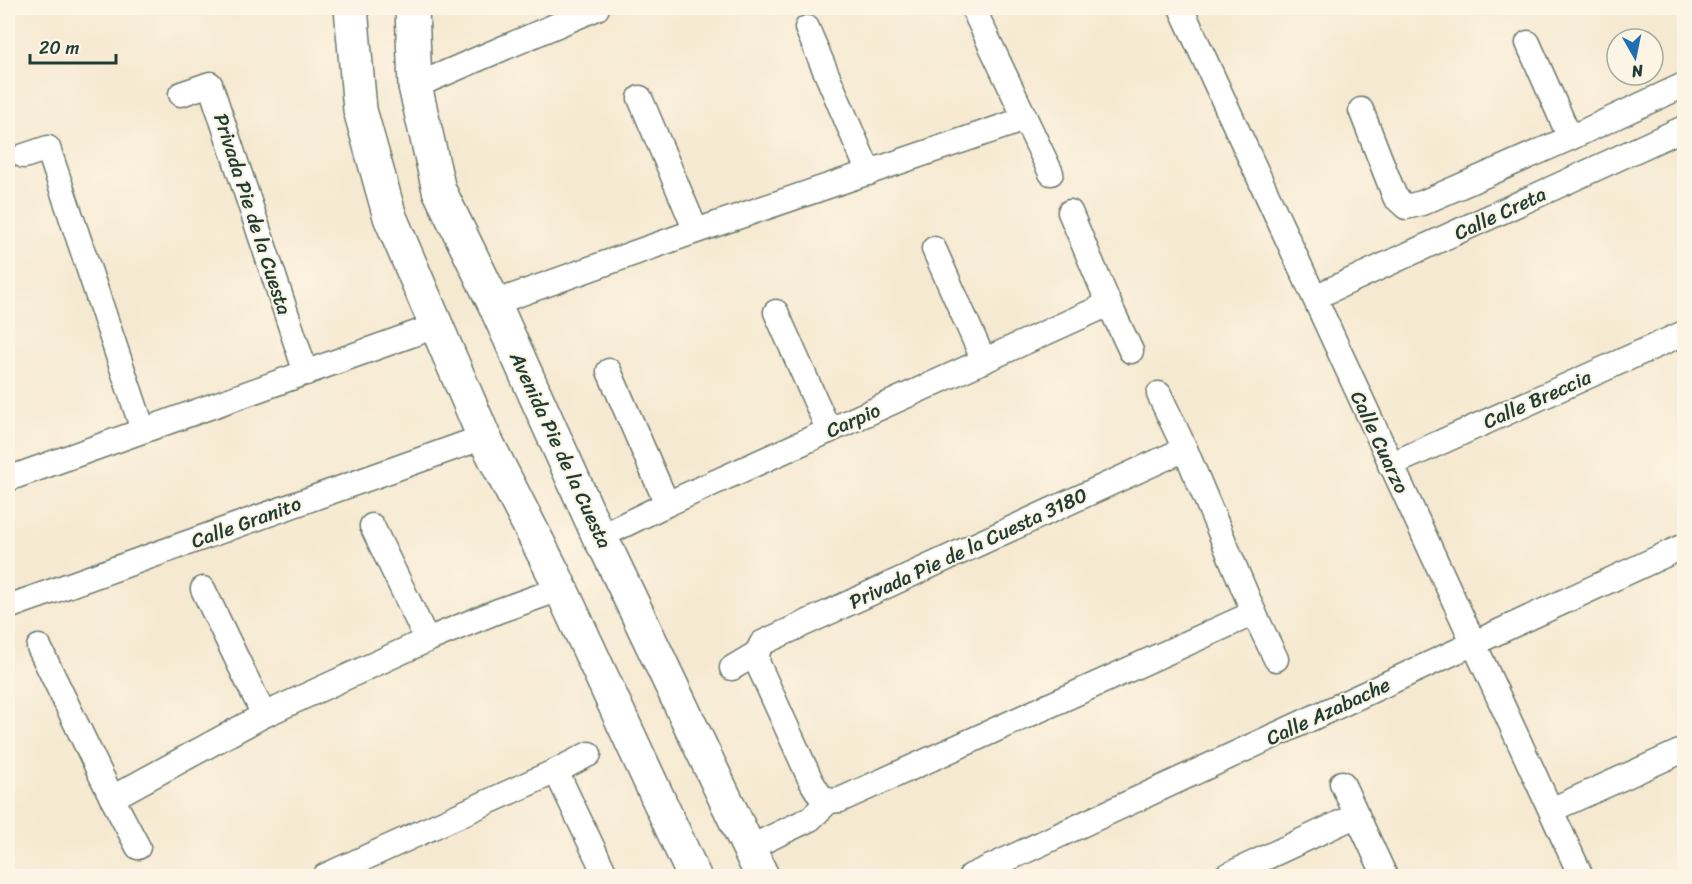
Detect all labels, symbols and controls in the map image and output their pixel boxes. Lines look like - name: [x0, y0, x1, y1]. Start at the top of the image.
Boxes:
- scale bar: [30, 27, 116, 65]
- north arrow: [1605, 27, 1665, 87]
- text: 20 m: [39, 32, 79, 64]
- text: N: [1629, 56, 1646, 87]
- street label: Privada Pie de la Cuesta: [203, 109, 302, 320]
- street label: Calle Creta: [1448, 177, 1552, 250]
- street label: Avenida Pie de la Cuesta: [499, 345, 622, 555]
- street label: Calle Breccia: [1477, 360, 1598, 439]
- street label: Calle Cuarzo: [1340, 385, 1419, 500]
- street label: Carpio: [820, 393, 886, 448]
- street label: Privada Pie de la Cuesta 3180: [843, 478, 1093, 619]
- street label: Calle Granito: [186, 486, 306, 559]
- street label: Calle Azabache: [1260, 667, 1396, 756]

